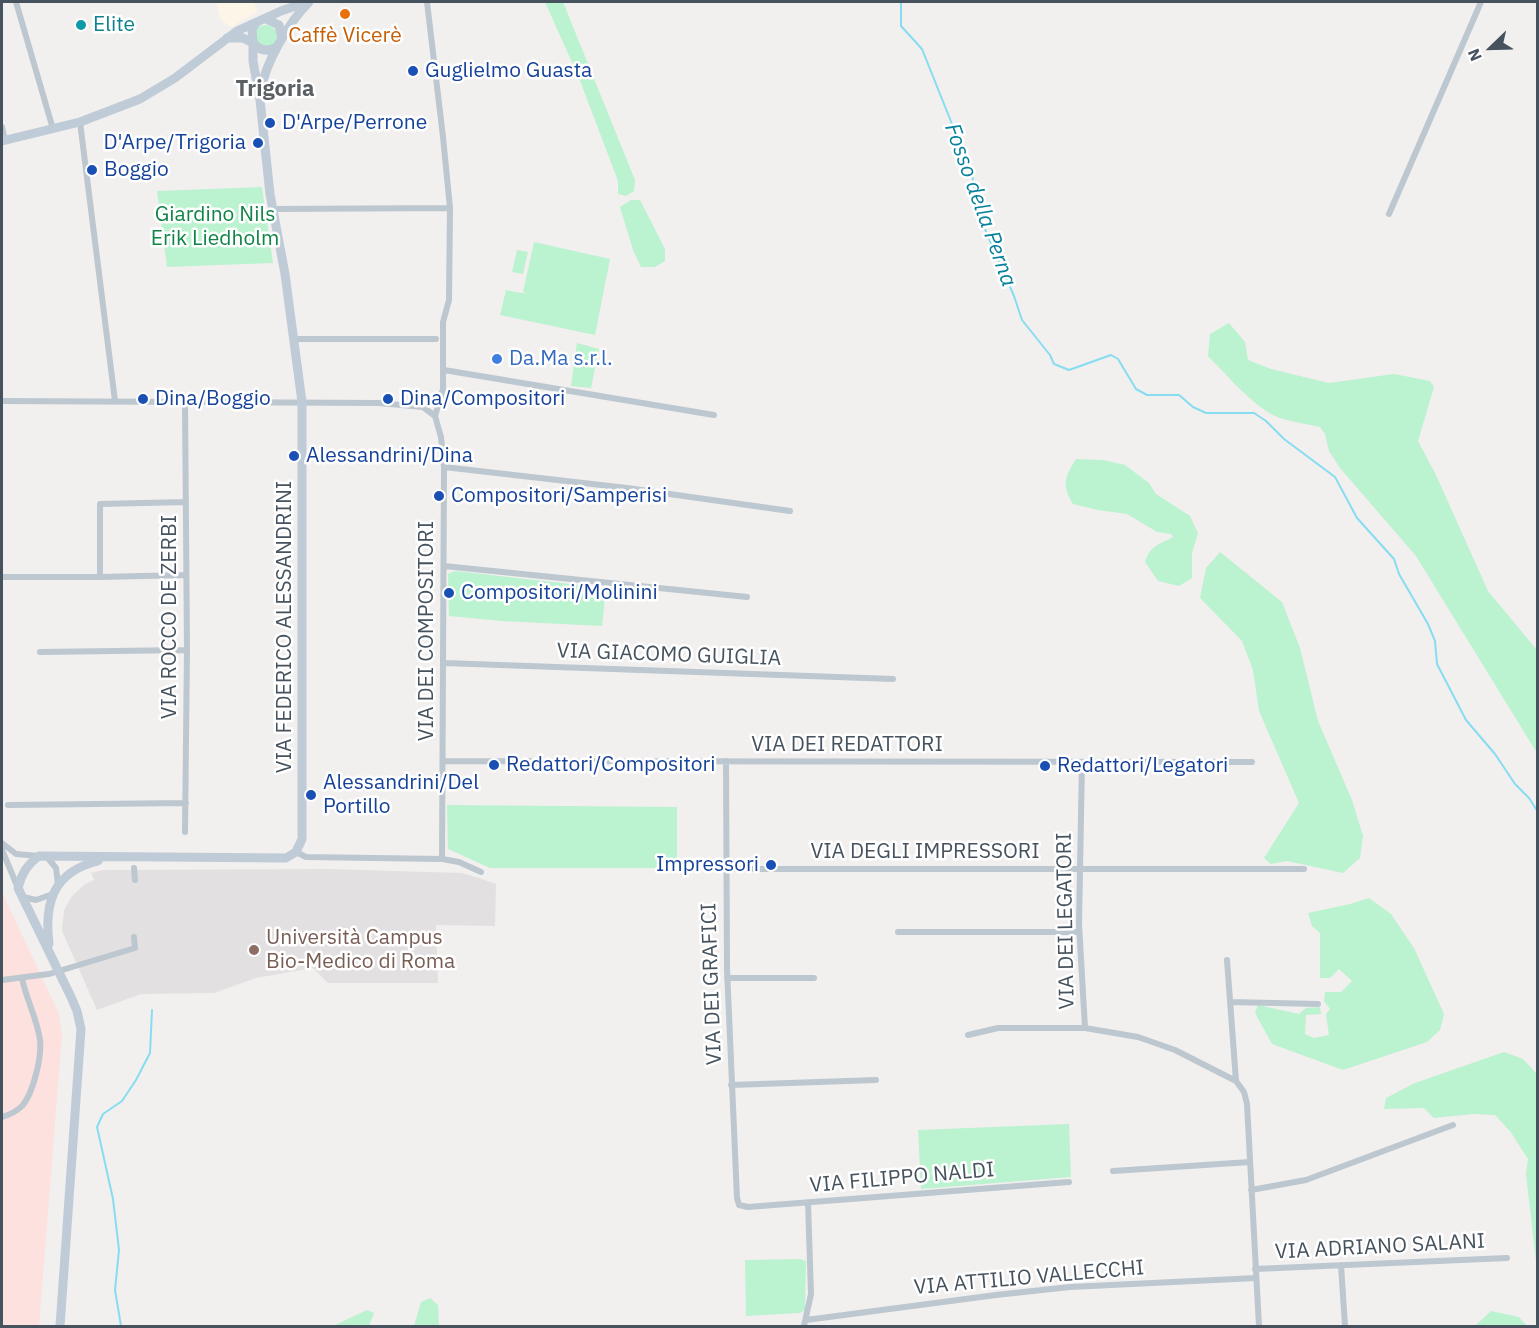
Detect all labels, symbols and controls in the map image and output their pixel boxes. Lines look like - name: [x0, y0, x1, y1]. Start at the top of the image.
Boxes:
- marker: Caffè Vicerè: [338, 7, 352, 21]
- place label: Elite: [93, 12, 135, 38]
- marker: Elite: [74, 18, 88, 32]
- north arrow: [1461, 18, 1521, 78]
- place label: Caffè Vicerè: [288, 23, 402, 49]
- text: N: [1463, 46, 1486, 64]
- place label: Guglielmo Guasta: [425, 58, 592, 84]
- marker: Guglielmo Guasta: [406, 64, 420, 78]
- district label: Trigoria: [235, 77, 315, 103]
- place label: D'Arpe/Perrone: [282, 110, 427, 136]
- marker: D'Arpe/Perrone: [263, 116, 277, 130]
- water label: Fosso della Perna: [938, 120, 1022, 290]
- place label: D'Arpe/Trigoria: [104, 130, 246, 156]
- marker: D'Arpe/Trigoria: [251, 136, 265, 150]
- place label: Boggio: [104, 157, 169, 183]
- marker: Boggio: [85, 163, 99, 177]
- park label: Giardino Nils Erik Liedholm: [151, 202, 279, 252]
- place label: Da.Ma s.r.l.: [509, 346, 613, 372]
- marker: Da.Ma s.r.l.: [490, 352, 504, 366]
- place label: Dina/Boggio: [155, 386, 271, 412]
- place label: Dina/Compositori: [400, 386, 565, 412]
- marker: Dina/Boggio: [136, 392, 150, 406]
- marker: Dina/Compositori: [381, 392, 395, 406]
- place label: Alessandrini/Dina: [306, 443, 473, 469]
- marker: Alessandrini/Dina: [287, 449, 301, 463]
- street label: VIA FEDERICO ALESSANDRINI: [272, 481, 298, 773]
- place label: Compositori/Samperisi: [451, 483, 667, 509]
- marker: Compositori/Samperisi: [432, 489, 446, 503]
- street label: VIA ROCCO DE ZERBI: [157, 515, 183, 719]
- street label: VIA DEI COMPOSITORI: [414, 521, 440, 741]
- place label: Compositori/Molinini: [461, 580, 658, 606]
- marker: Compositori/Molinini: [442, 586, 456, 600]
- street label: VIA GIACOMO GUIGLIA: [556, 638, 782, 672]
- street label: VIA DEI REDATTORI: [751, 732, 943, 758]
- place label: Redattori/Compositori: [506, 752, 716, 778]
- place label: Redattori/Legatori: [1057, 753, 1228, 779]
- marker: Redattori/Compositori: [487, 758, 501, 772]
- marker: Redattori/Legatori: [1038, 759, 1052, 773]
- place label: Alessandrini/Del Portillo: [323, 770, 479, 820]
- marker: Alessandrini/Del Portillo: [304, 788, 318, 802]
- street label: VIA DEI LEGATORI: [1052, 832, 1080, 1010]
- street label: VIA DEGLI IMPRESSORI: [810, 839, 1040, 865]
- place label: Impressori: [656, 852, 759, 878]
- marker: Impressori: [764, 858, 778, 872]
- street label: VIA DEI GRAFICI: [697, 902, 727, 1066]
- place label: Università Campus Bio-Medico di Roma: [266, 925, 455, 975]
- marker: Università Campus Bio-Medico di Roma: [247, 943, 261, 957]
- street label: VIA FILIPPO NALDI: [809, 1157, 995, 1199]
- street label: VIA ADRIANO SALANI: [1274, 1229, 1486, 1265]
- street label: VIA ATTILIO VALLECCHI: [913, 1255, 1145, 1301]

